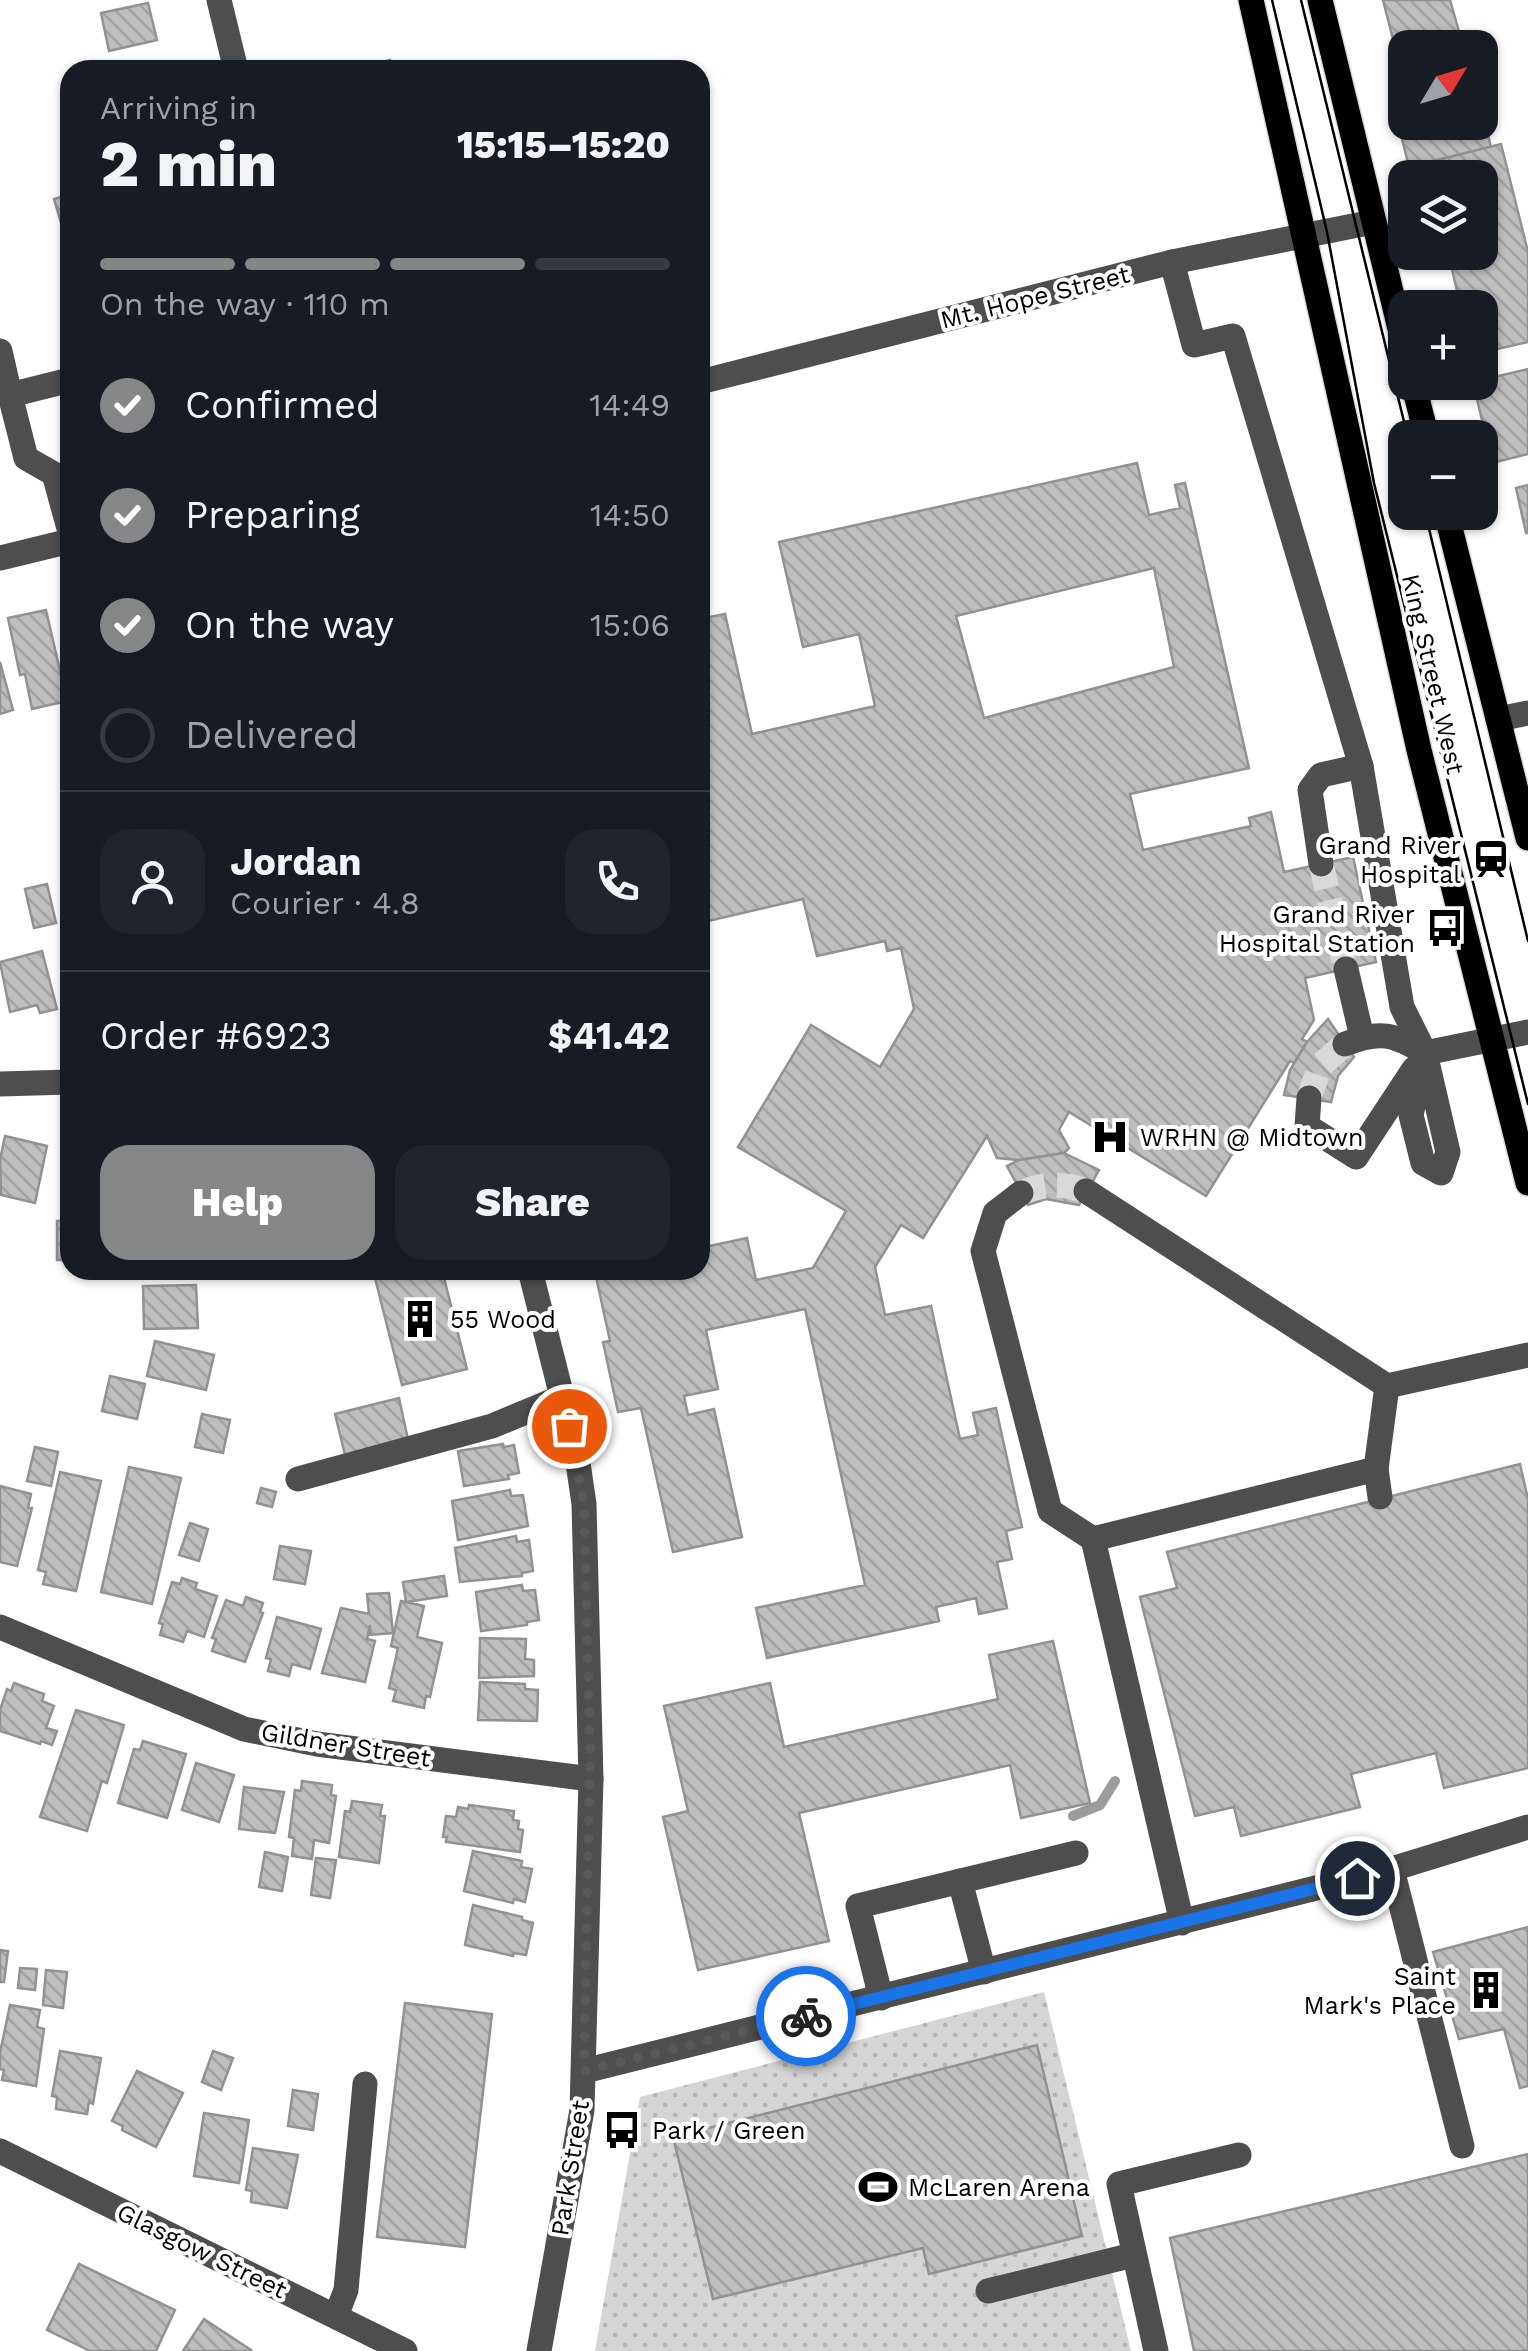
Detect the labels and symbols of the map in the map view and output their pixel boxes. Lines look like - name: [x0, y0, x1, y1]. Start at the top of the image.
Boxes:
- north arrow: [1388, 30, 1498, 140]
- street label: Mt. Hope Street: [937, 259, 1133, 335]
- street label: King Street West: [1396, 571, 1470, 778]
- place label: Grand River Hospital: [1318, 831, 1461, 889]
- station icon: Grand River Hospital: [1470, 838, 1512, 880]
- place label: Grand River Hospital Station: [1219, 900, 1415, 958]
- bus stop icon: Grand River Hospital Station: [1424, 907, 1466, 949]
- hospital icon: WRHN @ Midtown: [1089, 1116, 1131, 1158]
- place label: WRHN @ Midtown: [1140, 1123, 1363, 1152]
- building icon: 55 Wood: [399, 1298, 441, 1340]
- place label: 55 Wood: [450, 1305, 556, 1334]
- pin: [527, 1384, 612, 1469]
- street label: Gildner Street: [259, 1717, 433, 1773]
- pin: [1315, 1836, 1400, 1921]
- place label: Saint Mark's Place: [1304, 1962, 1457, 2020]
- courier: [756, 1966, 856, 2066]
- building icon: Saint Mark's Place: [1465, 1969, 1507, 2011]
- street label: Park Street: [545, 2098, 595, 2238]
- bus stop icon: Park / Green: [601, 2109, 643, 2151]
- place label: Park / Green: [652, 2116, 805, 2145]
- sports icon: McLaren Arena: [857, 2166, 899, 2208]
- place label: McLaren Arena: [908, 2173, 1090, 2202]
- street label: Glasgow Street: [112, 2197, 292, 2305]

